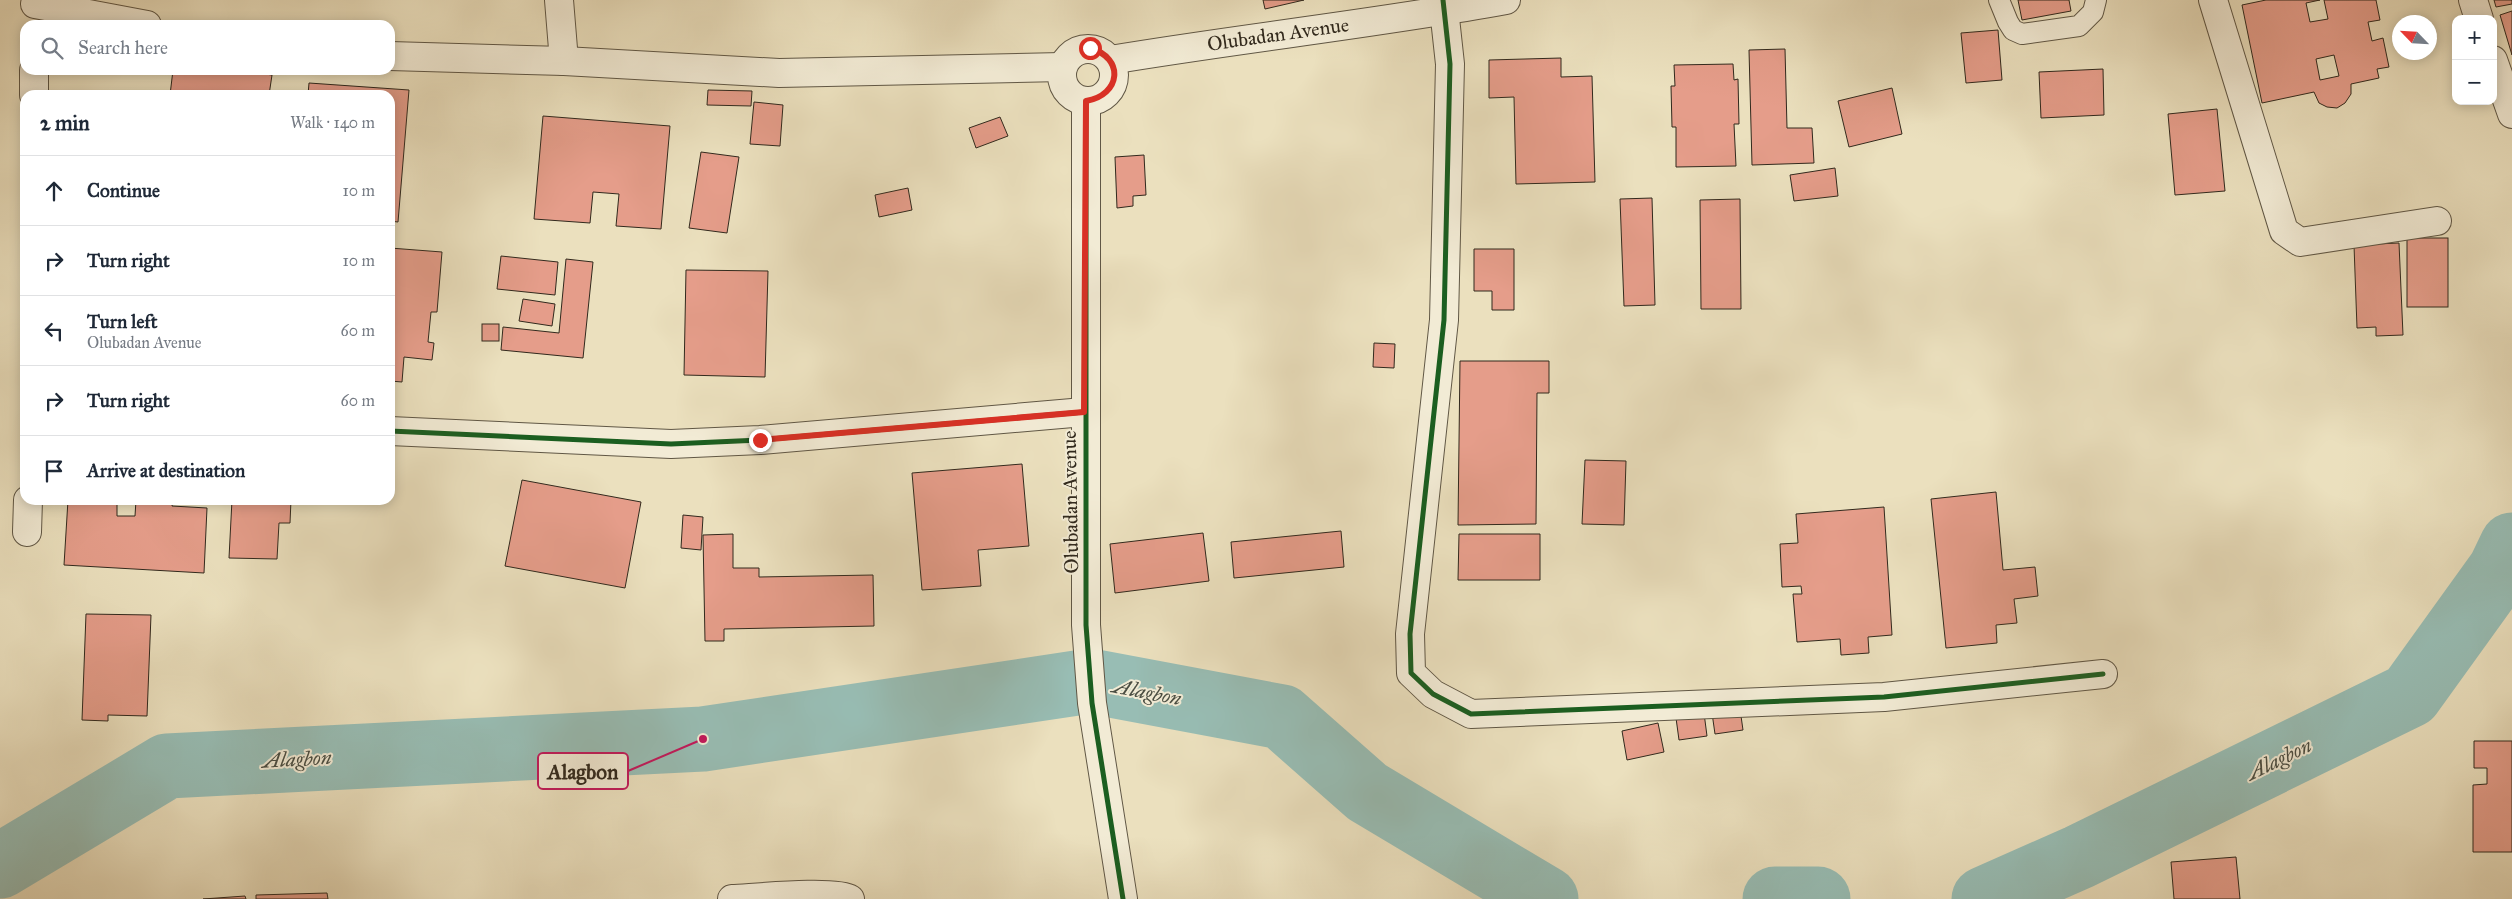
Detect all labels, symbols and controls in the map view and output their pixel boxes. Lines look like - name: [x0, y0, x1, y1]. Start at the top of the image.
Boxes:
- street label: Olubadan Avenue: [1206, 12, 1350, 56]
- north arrow: [2392, 15, 2437, 60]
- map controls: [2452, 15, 2497, 105]
- button: +: [2452, 15, 2497, 60]
- search box: [20, 20, 395, 75]
- icon: search: [38, 34, 66, 62]
- text: Search here: [78, 36, 168, 59]
- route start: [1079, 37, 1102, 60]
- button: −: [2452, 60, 2497, 105]
- text: 2 min: [40, 110, 90, 136]
- text: Walk · 140 m: [290, 113, 375, 132]
- icon: ahead: [40, 177, 68, 205]
- text: Continue: [87, 179, 160, 202]
- text: 10 m: [343, 181, 375, 200]
- icon: right: [40, 247, 68, 275]
- text: Turn right: [87, 249, 170, 272]
- text: 10 m: [343, 251, 375, 270]
- text: Turn left: [87, 310, 157, 333]
- icon: left: [40, 317, 68, 345]
- text: 60 m: [341, 321, 375, 340]
- text: Olubadan Avenue: [87, 333, 201, 352]
- icon: right: [40, 387, 68, 415]
- text: Turn right: [87, 389, 170, 412]
- text: 60 m: [341, 391, 375, 410]
- route end: [749, 429, 772, 452]
- street label: Olubadan Avenue: [1057, 430, 1083, 574]
- icon: arrive: [40, 457, 68, 485]
- text: Arrive at destination: [87, 459, 245, 482]
- water label: Alagbon: [1108, 672, 1184, 711]
- water label: Alagbon: [2240, 732, 2316, 787]
- water label: Alagbon: [260, 744, 332, 774]
- callout: Alagbon: [538, 753, 628, 789]
- text: Alagbon: [546, 759, 619, 785]

